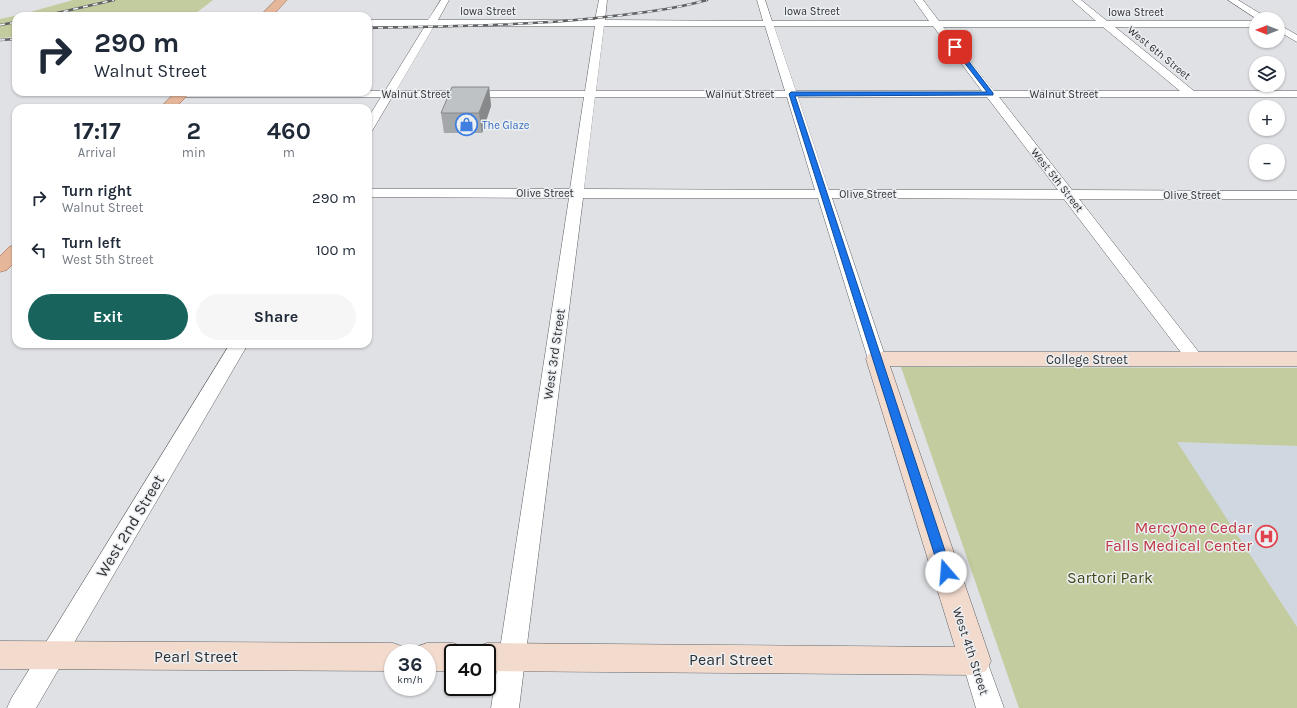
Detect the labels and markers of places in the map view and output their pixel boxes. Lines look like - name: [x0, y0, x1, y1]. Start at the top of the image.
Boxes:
- pin: [938, 30, 972, 64]
- shop icon: The Glaze: [453, 112, 479, 138]
- place label: The Glaze: [482, 119, 530, 132]
- place label: MercyOne Cedar Falls Medical Center: [1105, 518, 1252, 555]
- hospital icon: MercyOne Cedar Falls Medical Center: [1254, 523, 1280, 549]

